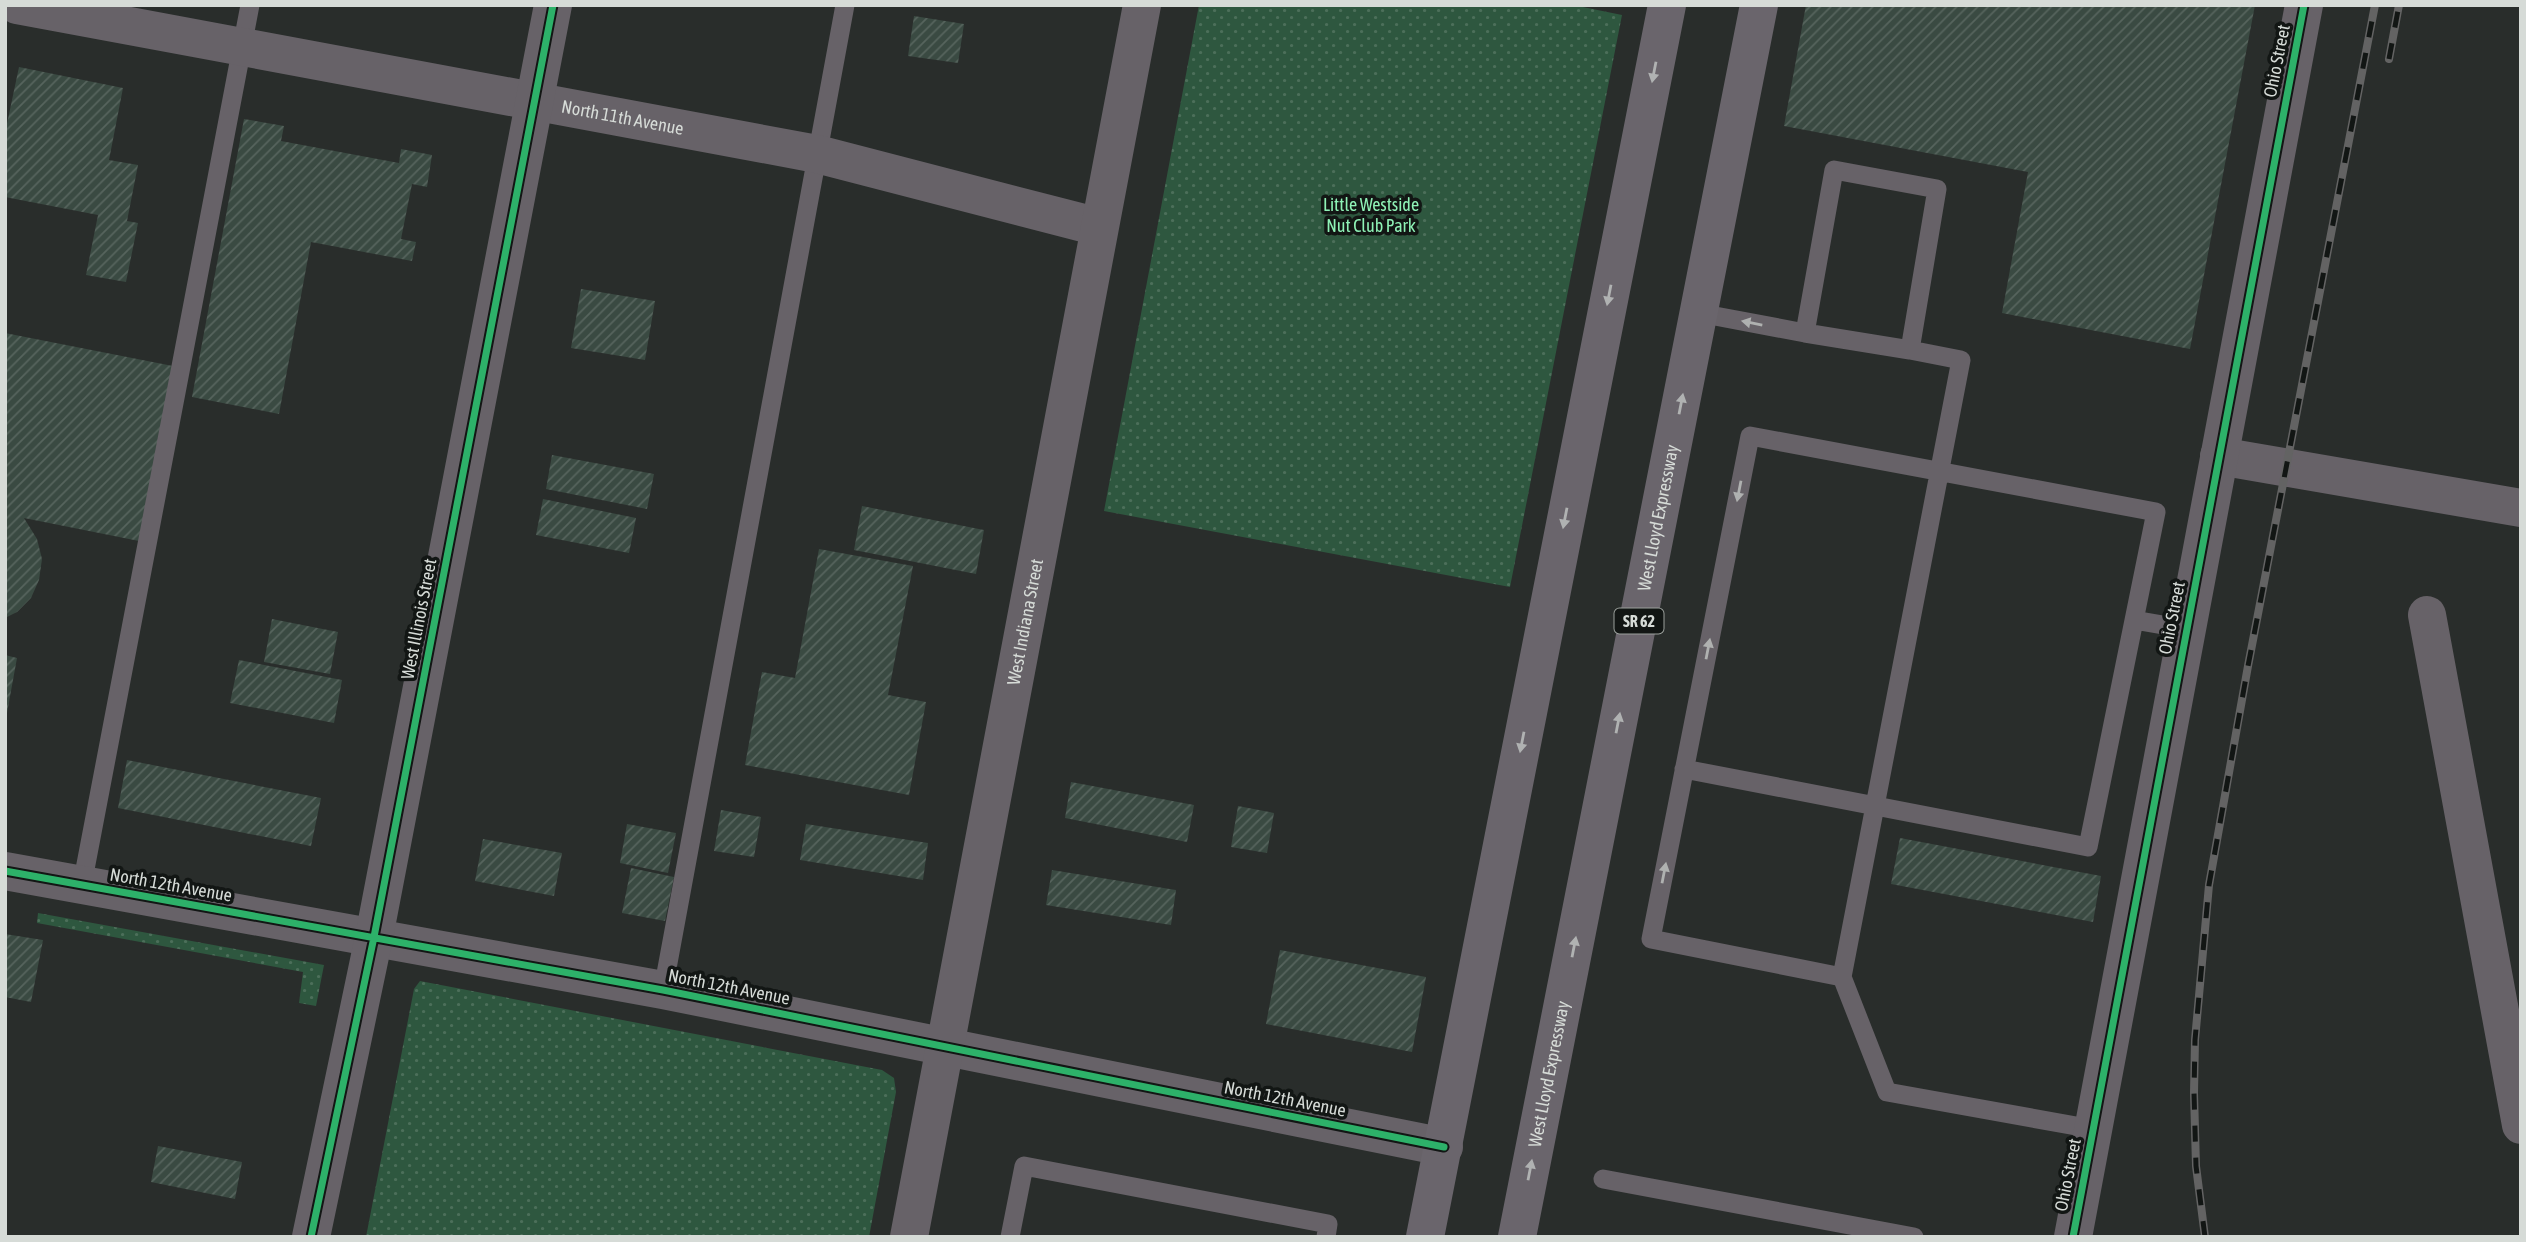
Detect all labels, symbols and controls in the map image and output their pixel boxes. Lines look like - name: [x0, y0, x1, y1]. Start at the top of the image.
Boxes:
- street label: Ohio Street: [2259, 23, 2294, 99]
- one-way arrow: [1648, 61, 1659, 83]
- street label: North 11th Avenue: [560, 96, 685, 139]
- park label: Little Westside Nut Club Park: [1323, 194, 1419, 236]
- one-way arrow: [1603, 284, 1614, 306]
- one-way arrow: [1741, 317, 1763, 328]
- one-way arrow: [1676, 393, 1687, 415]
- street label: West Lloyd Expressway: [1633, 443, 1682, 593]
- one-way arrow: [1734, 480, 1745, 502]
- one-way arrow: [1560, 508, 1571, 530]
- street label: West Illinois Street: [397, 557, 441, 681]
- street label: West Indiana Street: [1003, 557, 1047, 687]
- street label: Ohio Street: [2154, 580, 2189, 656]
- road number: SR 62: [1614, 608, 1664, 634]
- one-way arrow: [1702, 638, 1713, 660]
- one-way arrow: [1613, 712, 1624, 734]
- one-way arrow: [1516, 731, 1527, 753]
- one-way arrow: [1659, 861, 1670, 883]
- street label: North 12th Avenue: [108, 863, 234, 906]
- one-way arrow: [1569, 936, 1580, 958]
- street label: North 12th Avenue: [666, 964, 792, 1009]
- street label: West Lloyd Expressway: [1524, 999, 1573, 1149]
- street label: North 12th Avenue: [1222, 1076, 1348, 1121]
- street label: Ohio Street: [2050, 1137, 2085, 1213]
- one-way arrow: [1525, 1159, 1536, 1181]

